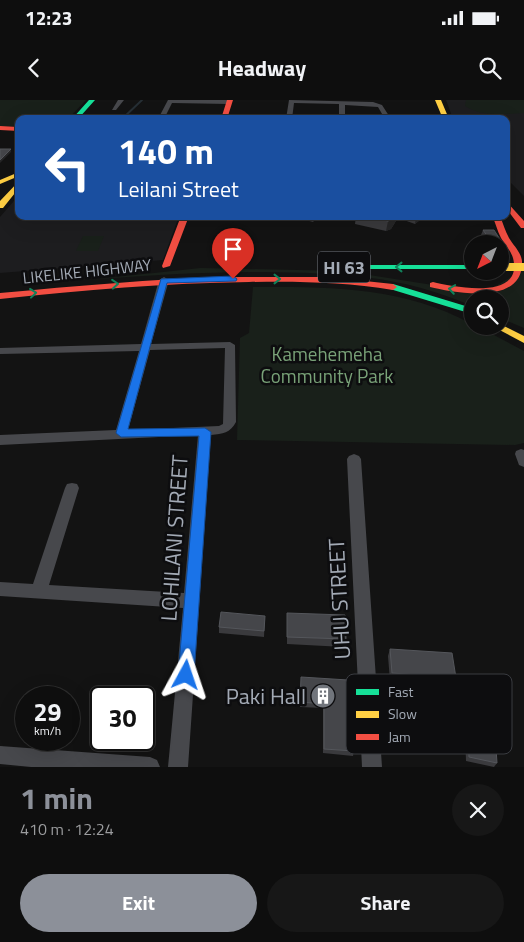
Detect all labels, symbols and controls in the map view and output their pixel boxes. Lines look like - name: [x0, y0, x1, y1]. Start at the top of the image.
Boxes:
- text: 12:23: [25, 3, 72, 32]
- text: Headway: [218, 51, 306, 85]
- icon: back: [20, 54, 48, 82]
- icon: search: [476, 54, 504, 82]
- text: 140 m: [118, 124, 214, 178]
- icon: left: [35, 135, 100, 200]
- text: Leilani Street: [118, 172, 239, 206]
- pin: [212, 228, 254, 279]
- icon: arrive: [219, 235, 247, 263]
- north arrow: [464, 235, 509, 280]
- map controls: [464, 235, 509, 335]
- street label: LIKELIKE HIGHWAY: [21, 252, 153, 290]
- road number: HI 63: [318, 252, 370, 282]
- one-way arrow: [395, 262, 403, 272]
- one-way arrow: [274, 274, 281, 284]
- one-way arrow: [111, 279, 119, 290]
- one-way arrow: [448, 284, 456, 294]
- one-way arrow: [29, 288, 37, 299]
- button: search: [464, 290, 509, 335]
- park label: Kamehemeha Community Park: [261, 339, 393, 390]
- street label: LOHILANI STREET: [151, 453, 197, 622]
- street label: UHU STREET: [319, 537, 359, 660]
- position arrow: [159, 648, 211, 700]
- legend: [346, 674, 512, 754]
- place label: Paki Hall: [226, 679, 306, 713]
- text: Fast: [388, 681, 413, 702]
- building icon: Paki Hall: [310, 683, 336, 709]
- speed limit sign: 30: [90, 686, 155, 751]
- text: 29: [33, 693, 62, 731]
- text: Slow: [388, 703, 417, 724]
- text: km/h: [34, 721, 61, 740]
- text: Jam: [388, 726, 411, 747]
- text: 1 min: [20, 775, 93, 821]
- button: close: [452, 784, 504, 836]
- text: 410 m · 12:24: [20, 817, 114, 841]
- button: Exit: [20, 874, 257, 932]
- button: Share: [267, 874, 504, 932]

